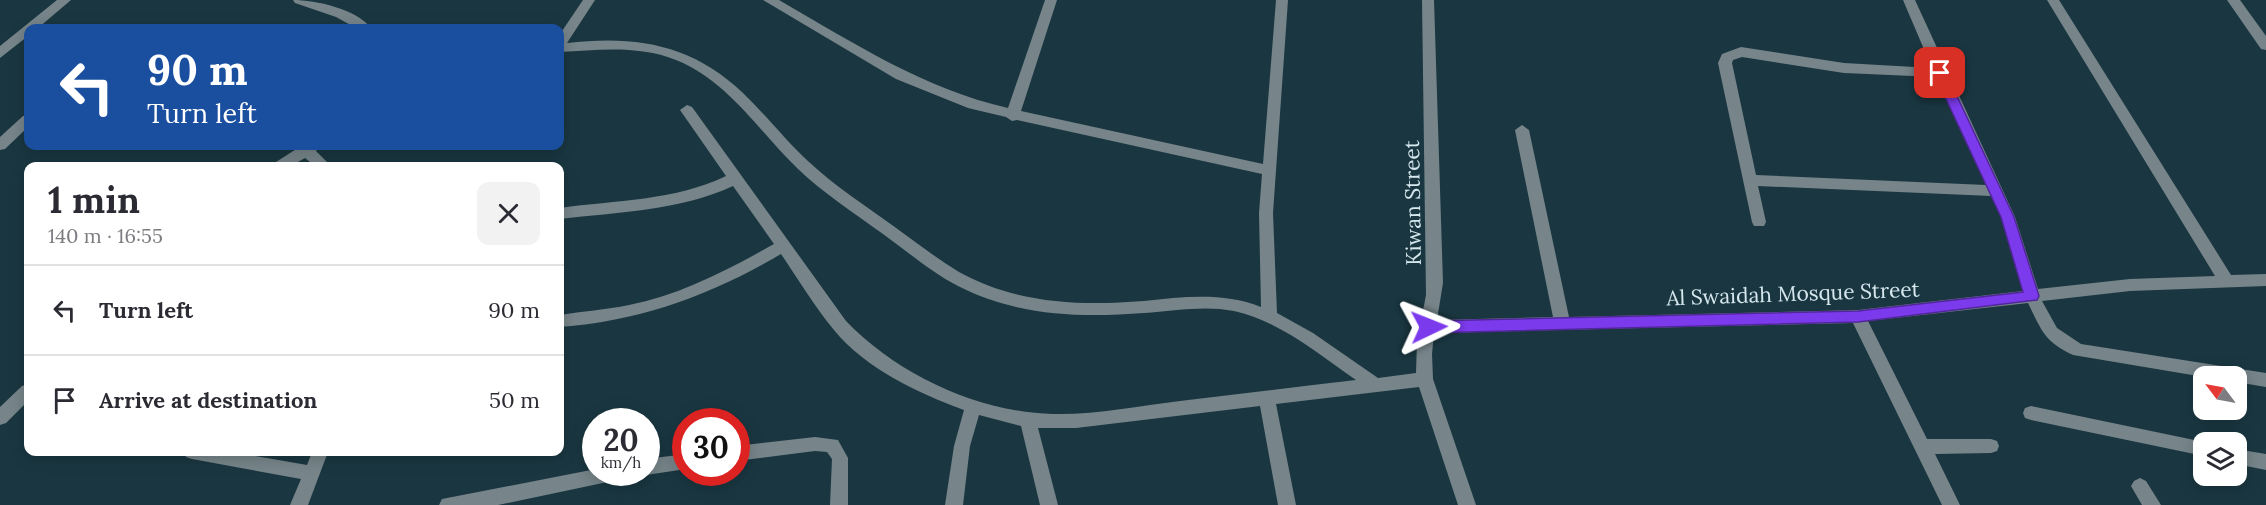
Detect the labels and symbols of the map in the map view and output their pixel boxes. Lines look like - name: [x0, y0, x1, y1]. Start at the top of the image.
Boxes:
- pin: [1914, 47, 1965, 98]
- street label: Kiwan Street: [1398, 139, 1427, 266]
- street label: Al Swaidah Mosque Street: [1665, 276, 1921, 311]
- position arrow: [1397, 295, 1461, 359]
- north arrow: [2193, 366, 2247, 420]
- speed limit sign: 30: [672, 408, 750, 486]

